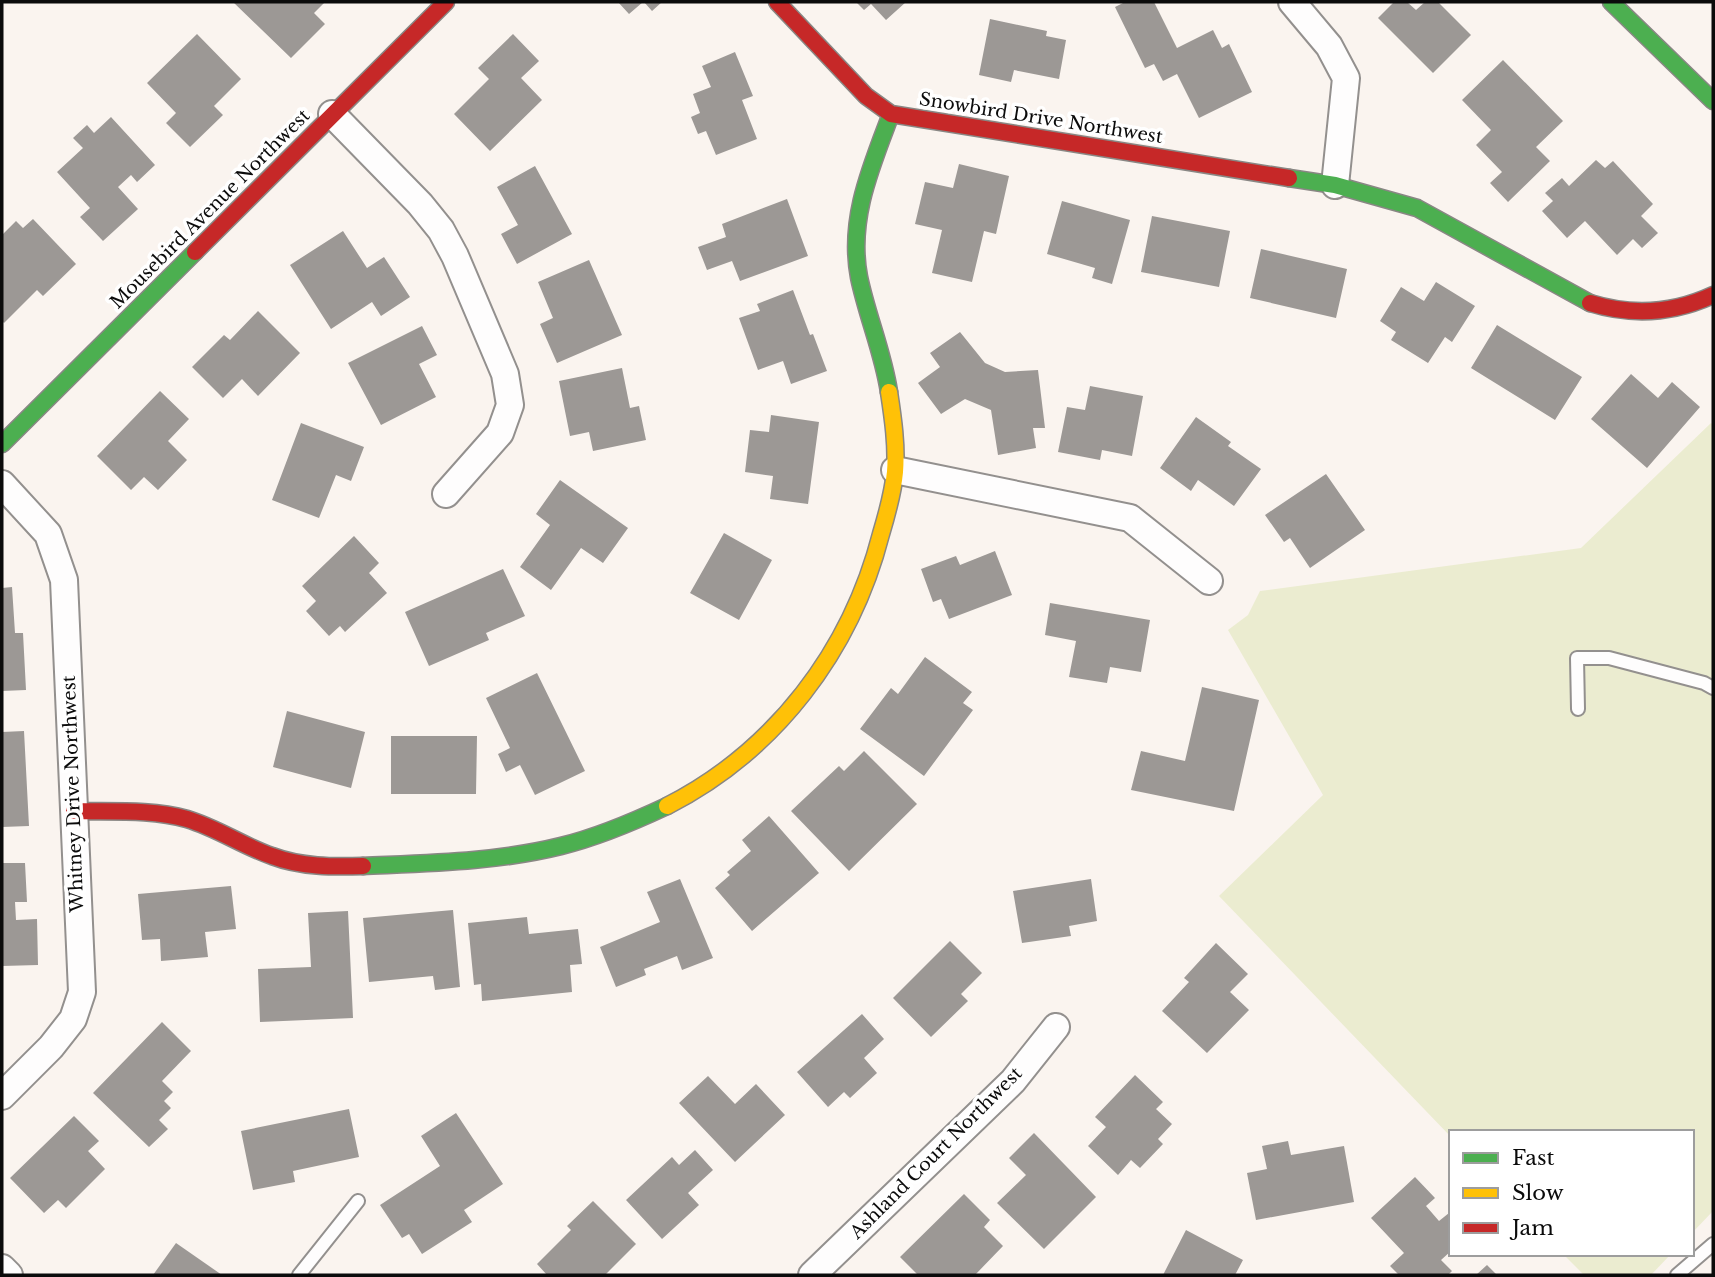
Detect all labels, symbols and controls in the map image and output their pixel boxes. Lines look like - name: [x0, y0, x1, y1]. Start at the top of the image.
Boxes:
- street label: Snowbird Drive Northwest: [918, 88, 1164, 148]
- street label: Mousebird Avenue Northwest: [106, 104, 315, 313]
- street label: Whitney Drive Northwest: [58, 675, 88, 914]
- street label: Ashland Court Northwest: [845, 1062, 1027, 1244]
- legend: [1449, 1130, 1694, 1256]
- text: Fast: [1512, 1145, 1554, 1171]
- text: Slow: [1512, 1180, 1564, 1206]
- text: Jam: [1509, 1215, 1554, 1241]

